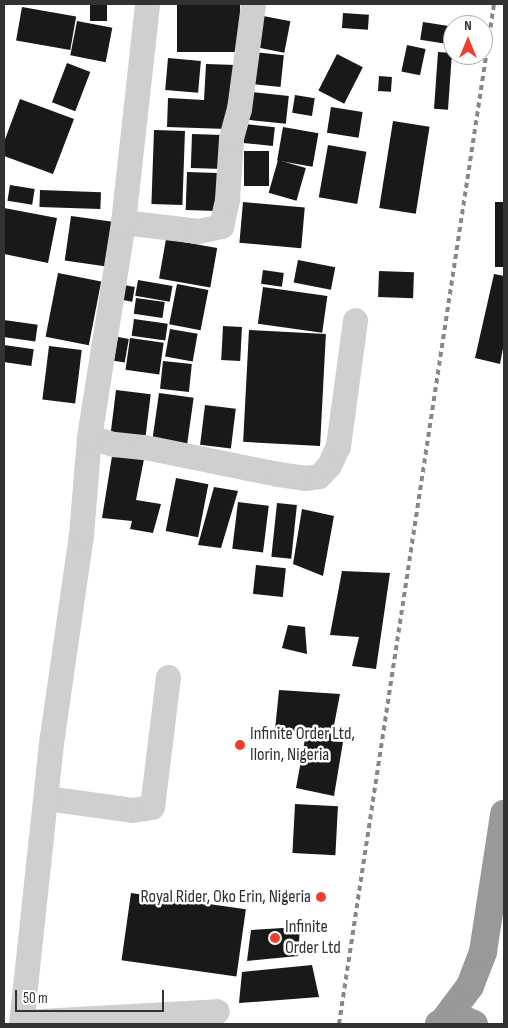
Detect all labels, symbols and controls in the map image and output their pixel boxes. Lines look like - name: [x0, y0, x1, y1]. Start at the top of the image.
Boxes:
- north arrow: [443, 15, 493, 65]
- text: N: [464, 17, 472, 34]
- place label: Infinite Order Ltd, Ilorin, Nigeria: [250, 724, 355, 766]
- marker: Infinite Order Ltd, Ilorin, Nigeria: [234, 739, 246, 751]
- place label: Royal Rider, Oko Erin, Nigeria: [141, 886, 311, 908]
- marker: Royal Rider, Oko Erin, Nigeria: [315, 891, 327, 903]
- place label: Infinite Order Ltd: [285, 917, 341, 960]
- marker: Infinite Order Ltd: [269, 932, 281, 944]
- scale bar: [18, 980, 166, 1012]
- text: 50 m: [23, 989, 48, 1008]

